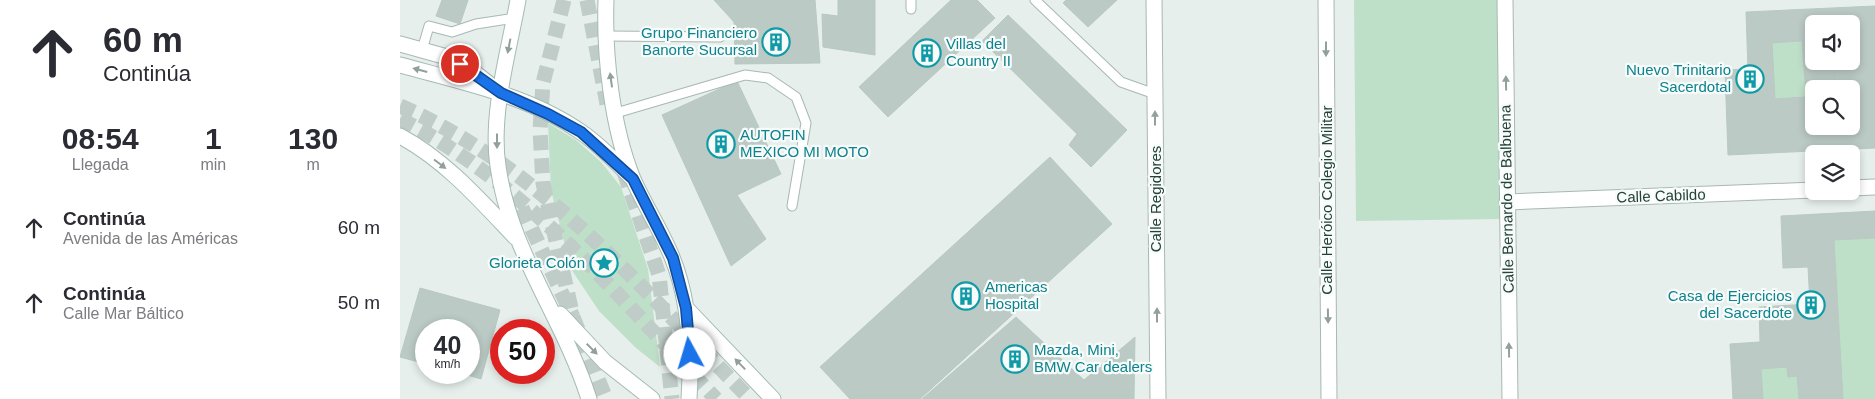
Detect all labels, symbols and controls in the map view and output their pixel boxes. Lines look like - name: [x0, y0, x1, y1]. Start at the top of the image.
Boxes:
- map controls: [1805, 15, 1860, 200]
- button: sound: [1805, 15, 1860, 70]
- icon: ahead: [20, 20, 85, 85]
- text: 60 m: [103, 20, 183, 59]
- place label: Grupo Financiero Banorte Sucursal: [641, 24, 757, 58]
- building icon: Grupo Financiero Banorte Sucursal: [761, 27, 791, 57]
- place label: Villas del Country II: [946, 35, 1011, 69]
- building icon: Villas del Country II: [912, 38, 942, 68]
- one-way arrow: [505, 39, 513, 55]
- one-way arrow: [1322, 41, 1330, 57]
- pin: [439, 43, 481, 85]
- icon: arrive: [446, 50, 474, 78]
- text: Continúa: [103, 61, 191, 86]
- place label: Nuevo Trinitario Sacerdotal: [1626, 61, 1731, 95]
- building icon: Nuevo Trinitario Sacerdotal: [1735, 64, 1765, 94]
- one-way arrow: [412, 66, 427, 74]
- one-way arrow: [607, 72, 615, 88]
- one-way arrow: [1502, 75, 1510, 91]
- button: search: [1805, 80, 1860, 135]
- street label: Calle Bernardo de Balbuena: [1496, 104, 1517, 293]
- street label: Calle Heróico Colegio Militar: [1318, 105, 1335, 295]
- one-way arrow: [1151, 110, 1159, 126]
- text: 08:54: [62, 122, 139, 155]
- text: 1: [205, 122, 222, 155]
- text: 130: [288, 122, 338, 155]
- place label: AUTOFIN MEXICO MI MOTO: [740, 126, 869, 160]
- building icon: AUTOFIN MEXICO MI MOTO: [706, 129, 736, 159]
- one-way arrow: [493, 134, 501, 150]
- button: layers: [1805, 145, 1860, 200]
- street label: Calle Regidores: [1147, 146, 1164, 252]
- text: Llegada: [72, 156, 129, 173]
- text: min: [200, 156, 226, 173]
- text: m: [306, 156, 320, 173]
- one-way arrow: [433, 158, 446, 169]
- street label: Calle Cabildo: [1616, 185, 1706, 206]
- text: Continúa: [63, 208, 145, 229]
- icon: ahead: [20, 214, 48, 242]
- text: 60 m: [338, 217, 380, 238]
- text: Avenida de las Américas: [63, 230, 238, 247]
- place icon: Glorieta Colón: [589, 248, 619, 278]
- place label: Glorieta Colón: [489, 254, 585, 271]
- place label: Americas Hospital: [985, 278, 1048, 312]
- building icon: Americas Hospital: [951, 281, 981, 311]
- text: Continúa: [63, 283, 145, 304]
- place label: Casa de Ejercicios del Sacerdote: [1668, 287, 1792, 321]
- icon: ahead: [20, 289, 48, 317]
- building icon: Casa de Ejercicios del Sacerdote: [1796, 290, 1826, 320]
- text: 50 m: [338, 292, 380, 313]
- text: Calle Mar Báltico: [63, 305, 184, 322]
- one-way arrow: [1153, 307, 1161, 323]
- one-way arrow: [1324, 308, 1332, 324]
- speed limit sign: 50: [490, 319, 555, 384]
- position arrow: [663, 327, 715, 379]
- text: 40: [434, 331, 461, 359]
- place label: Mazda, Mini, BMW Car dealers: [1034, 341, 1152, 375]
- one-way arrow: [586, 342, 598, 354]
- one-way arrow: [1505, 342, 1513, 358]
- building icon: Mazda, Mini, BMW Car dealers: [1000, 344, 1030, 374]
- text: km/h: [434, 357, 461, 371]
- one-way arrow: [734, 358, 746, 370]

